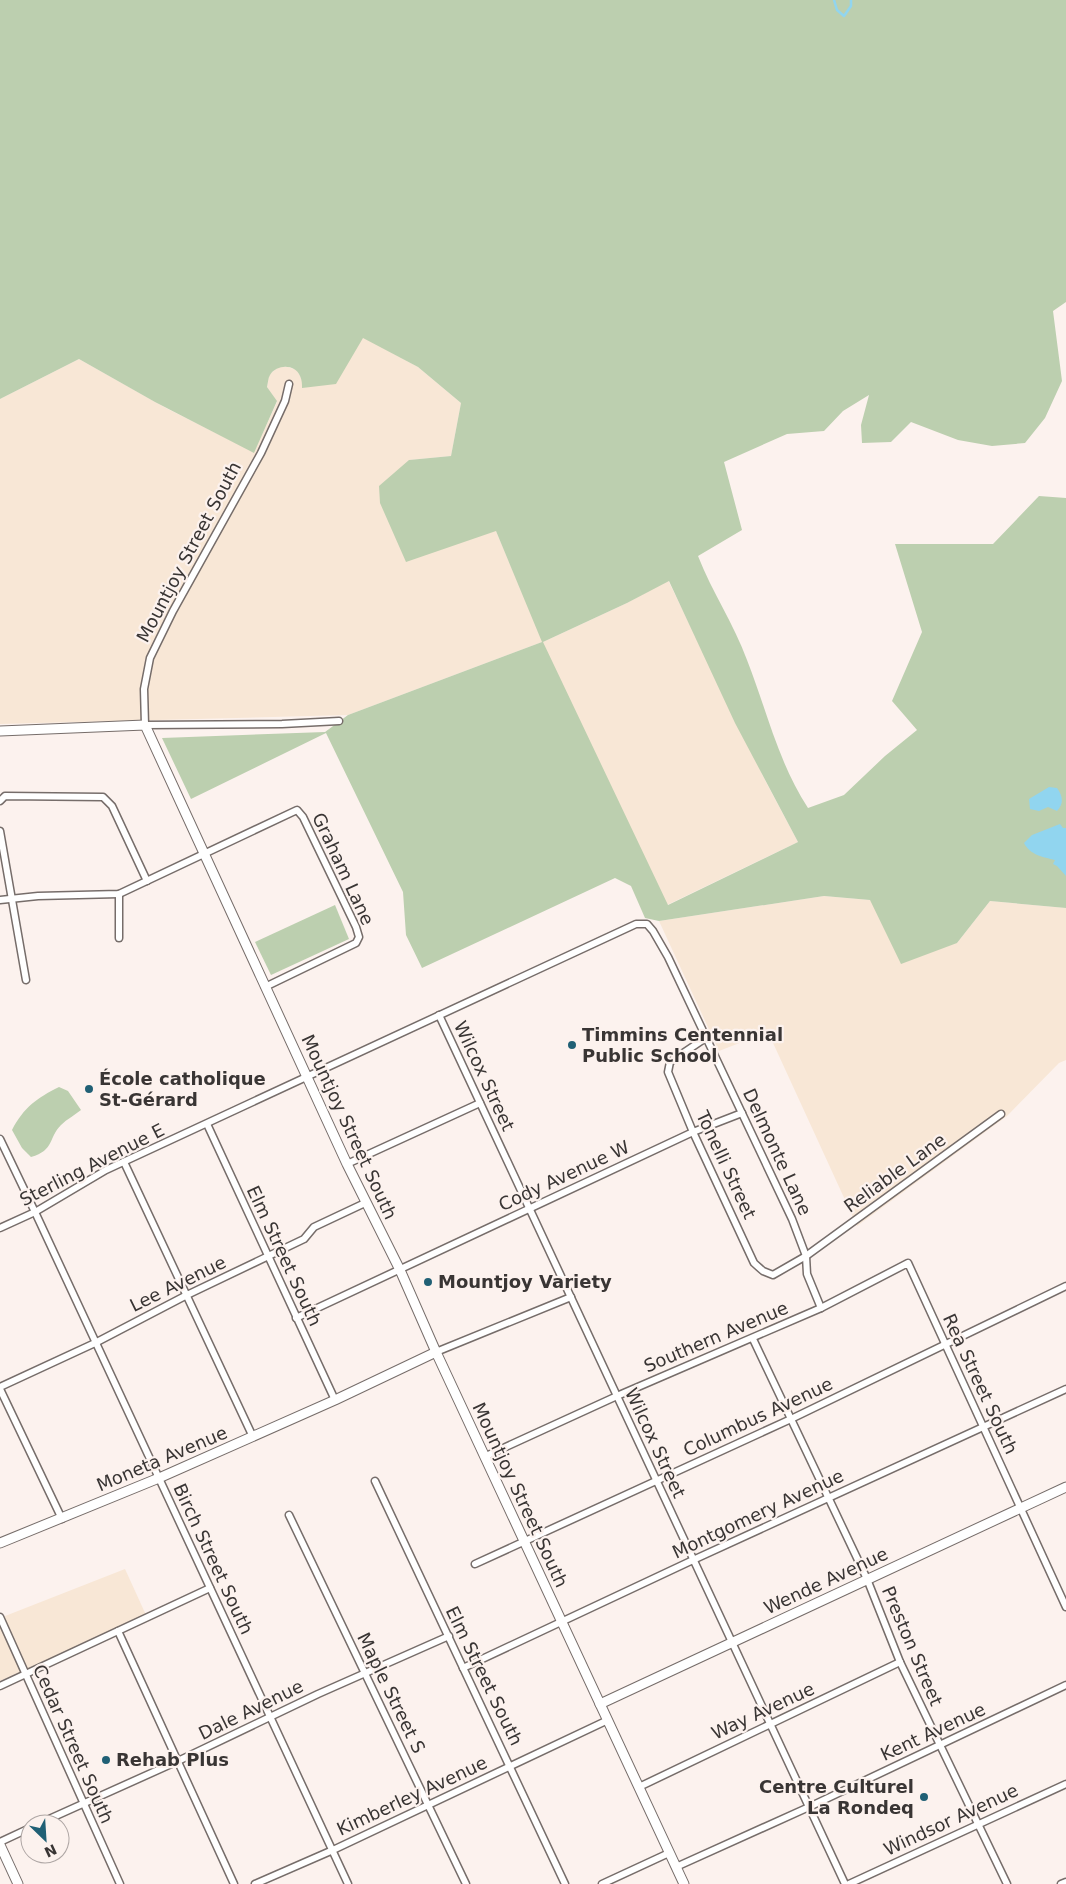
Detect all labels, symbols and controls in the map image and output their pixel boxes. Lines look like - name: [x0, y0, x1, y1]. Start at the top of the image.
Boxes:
- street label: Mountjoy Street South: [132, 458, 245, 646]
- street label: Graham Lane: [308, 809, 379, 928]
- street label: Wilcox Street: [450, 1018, 519, 1134]
- place label: Timmins Centennial Public School: [582, 1024, 783, 1066]
- street label: Mountjoy Street South: [297, 1031, 402, 1223]
- marker: Timmins Centennial Public School: [566, 1039, 578, 1051]
- place label: École catholique St-Gérard: [99, 1068, 266, 1110]
- marker: École catholique St-Gérard: [83, 1083, 95, 1095]
- street label: Delmonte Lane: [739, 1085, 816, 1218]
- street label: Tonelli Street: [692, 1106, 761, 1222]
- street label: Sterling Avenue E: [16, 1119, 168, 1210]
- street label: Reliable Lane: [840, 1129, 950, 1217]
- street label: Cody Avenue W: [495, 1136, 633, 1215]
- street label: Elm Street South: [243, 1182, 326, 1329]
- street label: Lee Avenue: [126, 1251, 229, 1316]
- place label: Mountjoy Variety: [438, 1271, 612, 1292]
- marker: Mountjoy Variety: [422, 1276, 434, 1288]
- street label: Southern Avenue: [641, 1297, 791, 1376]
- street label: Rea Street South: [939, 1310, 1022, 1457]
- street label: Columbus Avenue: [680, 1373, 836, 1460]
- street label: Wilcox Street: [621, 1385, 690, 1501]
- street label: Mountjoy Street South: [468, 1399, 573, 1591]
- street label: Moneta Avenue: [93, 1422, 230, 1496]
- street label: Montgomery Avenue: [669, 1465, 847, 1563]
- street label: Birch Street South: [169, 1480, 258, 1638]
- street label: Wende Avenue: [760, 1543, 891, 1618]
- street label: Preston Street: [878, 1583, 947, 1709]
- street label: Elm Street South: [442, 1603, 527, 1749]
- street label: Maple Street S: [353, 1629, 430, 1757]
- street label: Cedar Street South: [29, 1661, 118, 1827]
- street label: Dale Avenue: [195, 1675, 306, 1744]
- street label: Way Avenue: [708, 1678, 817, 1744]
- street label: Kent Avenue: [877, 1698, 988, 1765]
- place label: Rehab Plus: [116, 1749, 229, 1770]
- street label: Kimberley Avenue: [333, 1751, 490, 1840]
- marker: Rehab Plus: [100, 1754, 112, 1766]
- place label: Centre Culturel La Rondeq: [759, 1776, 914, 1818]
- street label: Windsor Avenue: [880, 1779, 1021, 1860]
- marker: Centre Culturel La Rondeq: [918, 1791, 930, 1803]
- north arrow: [20, 1814, 70, 1864]
- text: N: [42, 1841, 59, 1861]

